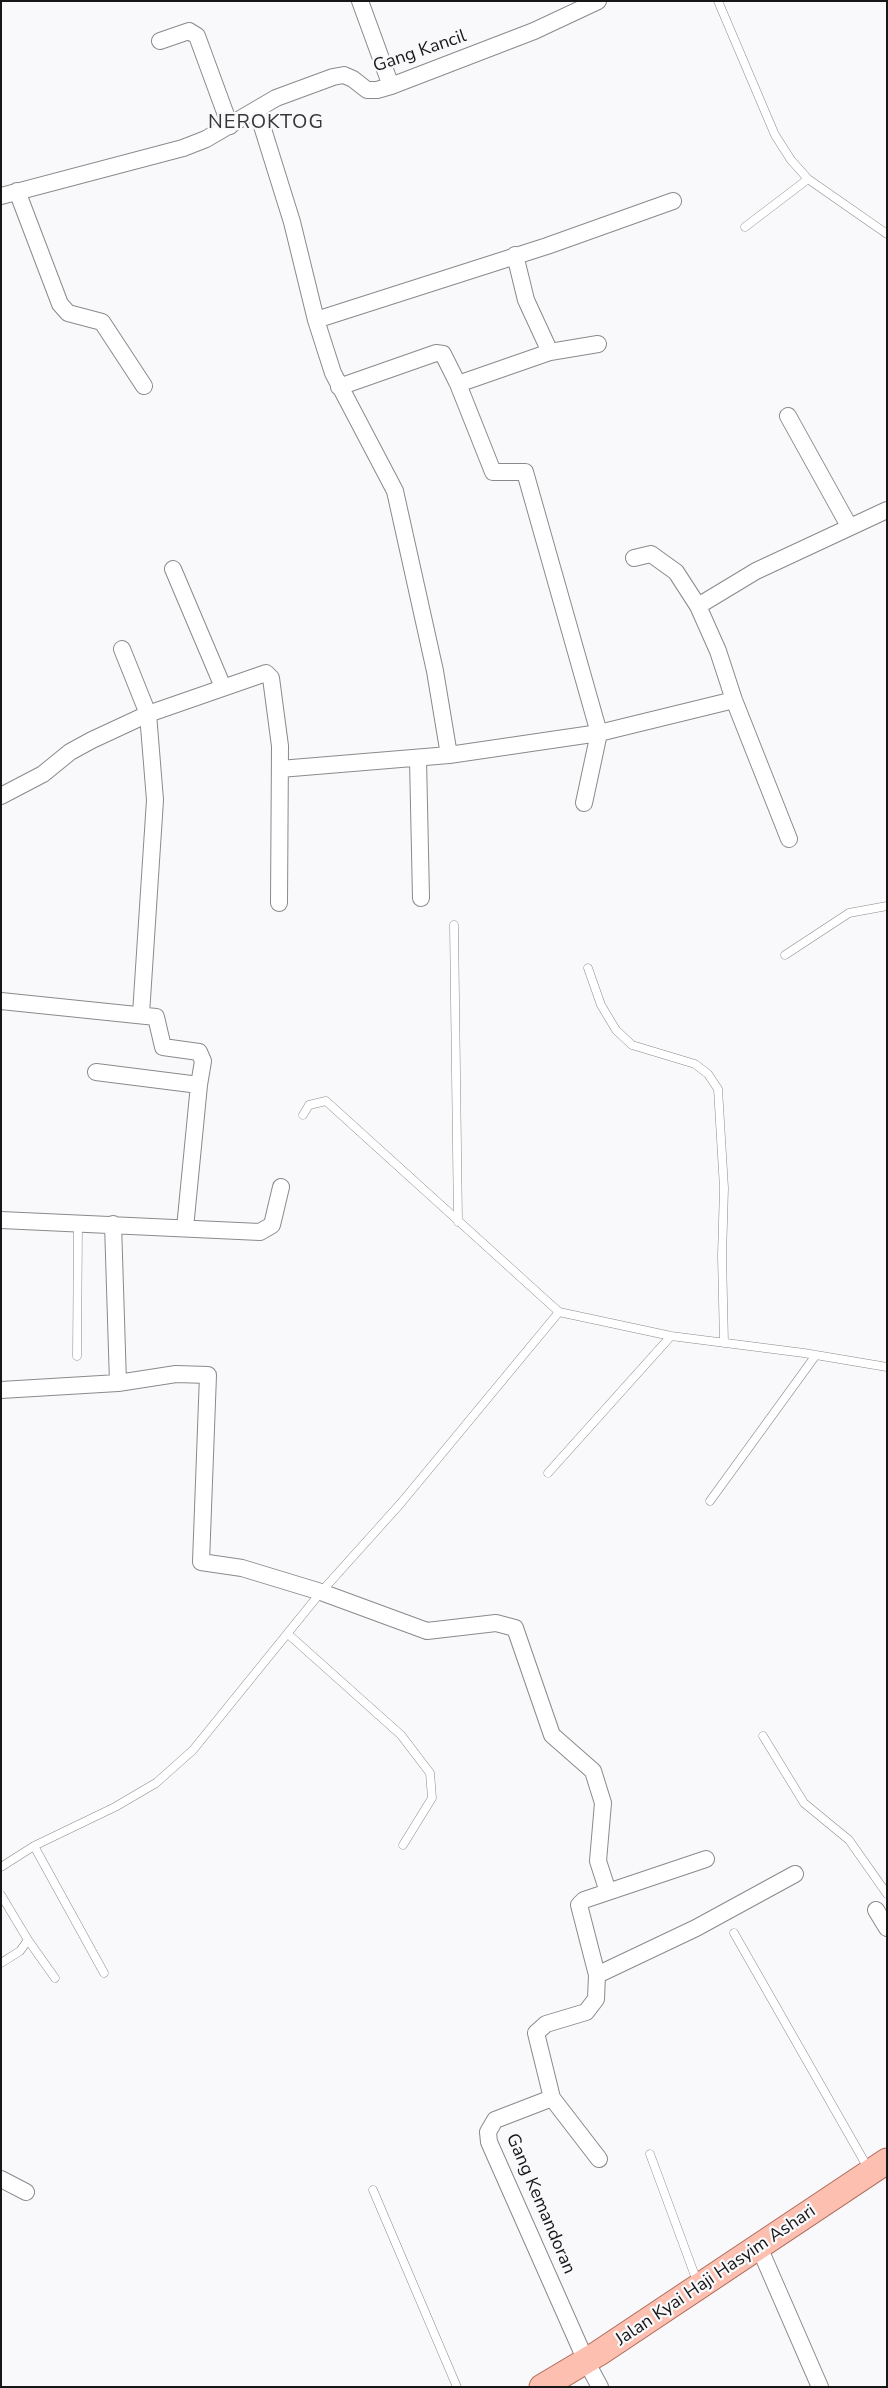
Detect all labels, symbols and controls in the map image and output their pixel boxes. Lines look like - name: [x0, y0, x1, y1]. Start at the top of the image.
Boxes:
- street label: Gang Kancil: [371, 26, 469, 78]
- district label: NEROKTOG: [207, 111, 325, 135]
- street label: Gang Kemandoran: [501, 2131, 579, 2277]
- street label: Jalan Kyai Haji Hasyim Ashari: [612, 2201, 820, 2351]

